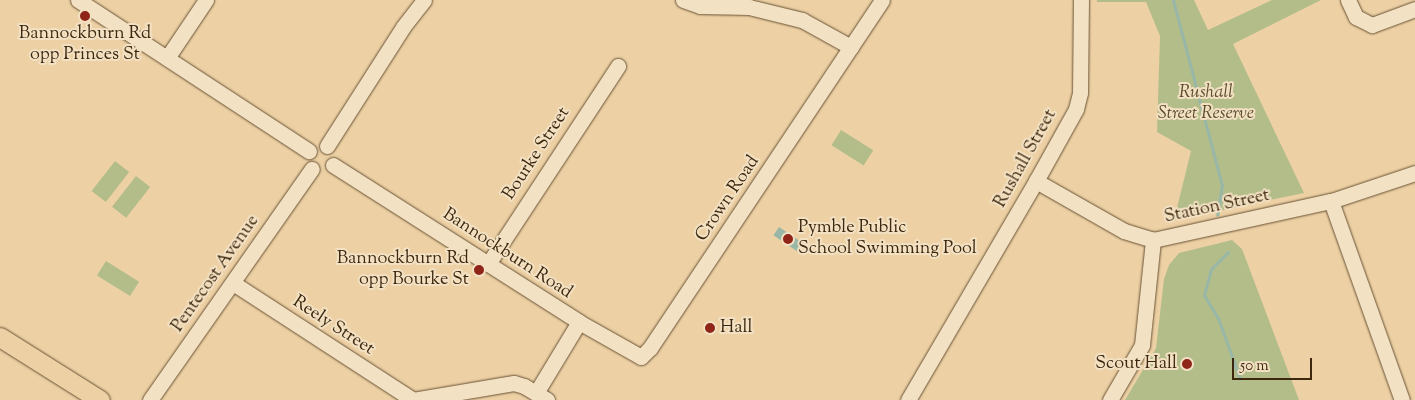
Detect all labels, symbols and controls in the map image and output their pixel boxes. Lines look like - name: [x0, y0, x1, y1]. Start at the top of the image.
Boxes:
- marker: Bannockburn Rd opp Princes St: [79, 10, 91, 22]
- place label: Bannockburn Rd opp Princes St: [19, 24, 151, 66]
- park label: Rushall Street Reserve: [1158, 83, 1254, 126]
- street label: Bourke Street: [499, 104, 575, 204]
- street label: Rushall Street: [990, 106, 1062, 212]
- street label: Crown Road: [691, 152, 765, 246]
- street label: Station Street: [1162, 185, 1272, 229]
- street label: Bannockburn Road: [438, 204, 576, 304]
- street label: Pentecost Avenue: [168, 211, 264, 337]
- place label: Pymble Public School Swimming Pool: [798, 218, 977, 260]
- marker: Pymble Public School Swimming Pool: [782, 233, 794, 245]
- place label: Bannockburn Rd opp Bourke St: [337, 249, 469, 292]
- marker: Bannockburn Rd opp Bourke St: [473, 264, 485, 276]
- street label: Reely Street: [288, 292, 378, 360]
- place label: Hall: [720, 317, 753, 339]
- marker: Hall: [704, 322, 716, 334]
- scale bar: [1235, 348, 1315, 380]
- place label: Scout Hall: [1095, 353, 1177, 375]
- text: 50 m: [1240, 356, 1269, 377]
- marker: Scout Hall: [1181, 358, 1193, 370]

